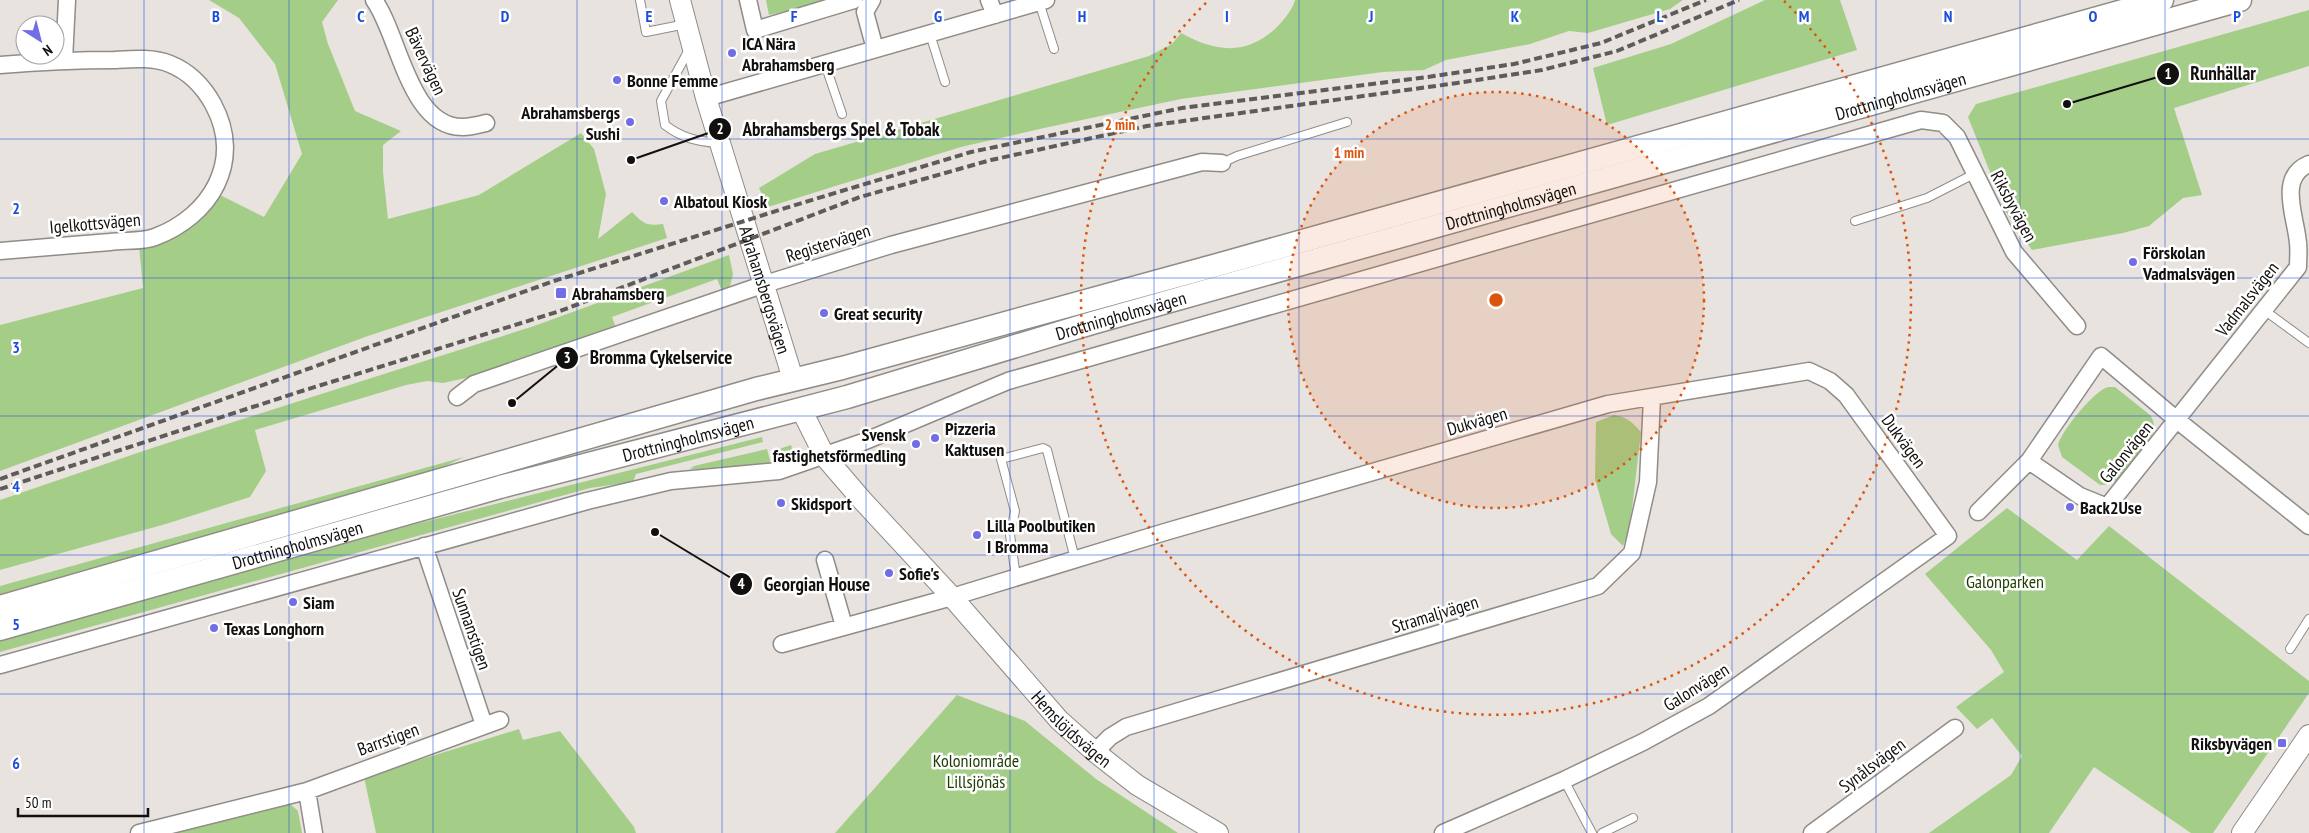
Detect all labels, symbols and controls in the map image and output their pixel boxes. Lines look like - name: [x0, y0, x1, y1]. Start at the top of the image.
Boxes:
- text: B: [212, 6, 220, 26]
- text: C: [357, 6, 365, 26]
- text: D: [501, 6, 510, 26]
- text: E: [646, 6, 653, 26]
- text: F: [791, 6, 798, 26]
- text: G: [934, 6, 942, 26]
- text: H: [1078, 6, 1086, 26]
- text: I: [1225, 6, 1229, 26]
- text: J: [1368, 6, 1373, 26]
- text: K: [1511, 6, 1520, 26]
- text: L: [1657, 6, 1664, 26]
- text: M: [1799, 6, 1809, 26]
- text: N: [1944, 6, 1952, 26]
- text: O: [2089, 6, 2098, 26]
- text: P: [2233, 6, 2241, 26]
- north arrow: [15, 15, 65, 65]
- street label: Bävervägen: [400, 23, 452, 99]
- place label: ICA Nära Abrahamsberg: [741, 32, 834, 76]
- text: N: [39, 41, 56, 60]
- marker: ICA Nära Abrahamsberg: [726, 47, 738, 59]
- callout: Runhällar: [2155, 57, 2266, 91]
- text: Runhällar: [2190, 61, 2256, 85]
- text: 1: [2164, 64, 2172, 83]
- street label: Drottningholmsvägen: [1833, 66, 1968, 125]
- place label: Bonne Femme: [627, 69, 719, 92]
- marker: Bonne Femme: [611, 74, 623, 86]
- place label: Abrahamsbergs Sushi: [520, 101, 620, 145]
- callout: Abrahamsbergs Spel & Tobak: [707, 112, 950, 146]
- text: 2 min: [1105, 115, 1135, 134]
- marker: Abrahamsbergs Sushi: [624, 116, 636, 128]
- text: Abrahamsbergs Spel & Tobak: [741, 117, 940, 141]
- text: 2: [716, 119, 724, 138]
- text: 1 min: [1334, 143, 1364, 162]
- street label: Riksbyvägen: [1986, 166, 2042, 246]
- street label: Drottningholmsvägen: [1443, 176, 1578, 235]
- place label: Albatoul Kiosk: [673, 190, 768, 213]
- marker: Albatoul Kiosk: [658, 195, 670, 207]
- text: 2: [12, 198, 20, 218]
- street label: Igelkottsvägen: [48, 208, 142, 238]
- street label: Registervägen: [783, 219, 873, 267]
- street label: Abrahamsbergsvägen: [735, 223, 796, 356]
- place label: Förskolan Vadmalsvägen: [2142, 241, 2235, 285]
- marker: Förskolan Vadmalsvägen: [2127, 256, 2139, 268]
- street label: Vadmalsvägen: [2210, 257, 2283, 342]
- place label: Abrahamsberg: [571, 282, 664, 305]
- marker: Abrahamsberg: [554, 286, 568, 300]
- street label: Drottningholmsvägen: [1053, 286, 1189, 345]
- centre of rings: [1487, 291, 1505, 309]
- place label: Great security: [834, 302, 923, 325]
- marker: Great security: [818, 307, 830, 319]
- text: 3: [12, 337, 20, 357]
- callout: Bromma Cykelservice: [554, 341, 742, 375]
- text: Bromma Cykelservice: [590, 345, 732, 369]
- text: 3: [563, 348, 571, 367]
- street label: Dukvägen: [1444, 401, 1510, 441]
- street label: Dukvägen: [1877, 409, 1931, 473]
- street label: Drottningholmsvägen: [620, 410, 756, 466]
- street label: Galonvägen: [2094, 416, 2158, 488]
- place label: Pizzeria Kaktusen: [945, 417, 1004, 461]
- place label: Svensk fastighetsförmedling: [773, 423, 907, 467]
- marker: Pizzeria Kaktusen: [929, 432, 941, 444]
- marker: Svensk fastighetsförmedling: [910, 438, 922, 450]
- text: 4: [12, 476, 20, 496]
- place label: Skidsport: [791, 492, 852, 515]
- place label: Back2Use: [2080, 496, 2142, 519]
- marker: Skidsport: [775, 497, 787, 509]
- marker: Back2Use: [2064, 501, 2076, 513]
- place label: Lilla Poolbutiken I Bromma: [987, 514, 1095, 558]
- street label: Drottningholmsvägen: [229, 515, 365, 574]
- marker: Lilla Poolbutiken I Bromma: [971, 529, 983, 541]
- place label: Sofie's: [899, 562, 939, 585]
- callout: Georgian House: [729, 567, 880, 601]
- marker: Sofie's: [883, 567, 895, 579]
- park label: Galonparken: [1966, 570, 2044, 593]
- text: Georgian House: [764, 572, 870, 596]
- text: 4: [737, 574, 745, 593]
- street label: Sunnanstigen: [447, 585, 497, 673]
- street label: Stramaljvägen: [1389, 590, 1481, 638]
- place label: Siam: [303, 591, 334, 614]
- marker: Siam: [287, 596, 299, 608]
- text: 5: [12, 614, 20, 634]
- place label: Texas Longhorn: [224, 617, 324, 640]
- marker: Texas Longhorn: [208, 622, 220, 634]
- street label: Galonvägen: [1659, 658, 1733, 716]
- street label: Hemslöjdsvägen: [1027, 685, 1116, 772]
- street label: Barrstigen: [354, 717, 422, 761]
- place label: Riksbyvägen: [2191, 732, 2272, 755]
- street label: Synålsvägen: [1834, 733, 1910, 797]
- marker: Riksbyvägen: [2276, 737, 2288, 749]
- park label: Koloniområde Lillsjönäs: [933, 749, 1019, 793]
- text: 6: [12, 753, 20, 773]
- scale bar: [18, 786, 148, 818]
- text: 50 m: [25, 793, 51, 812]

